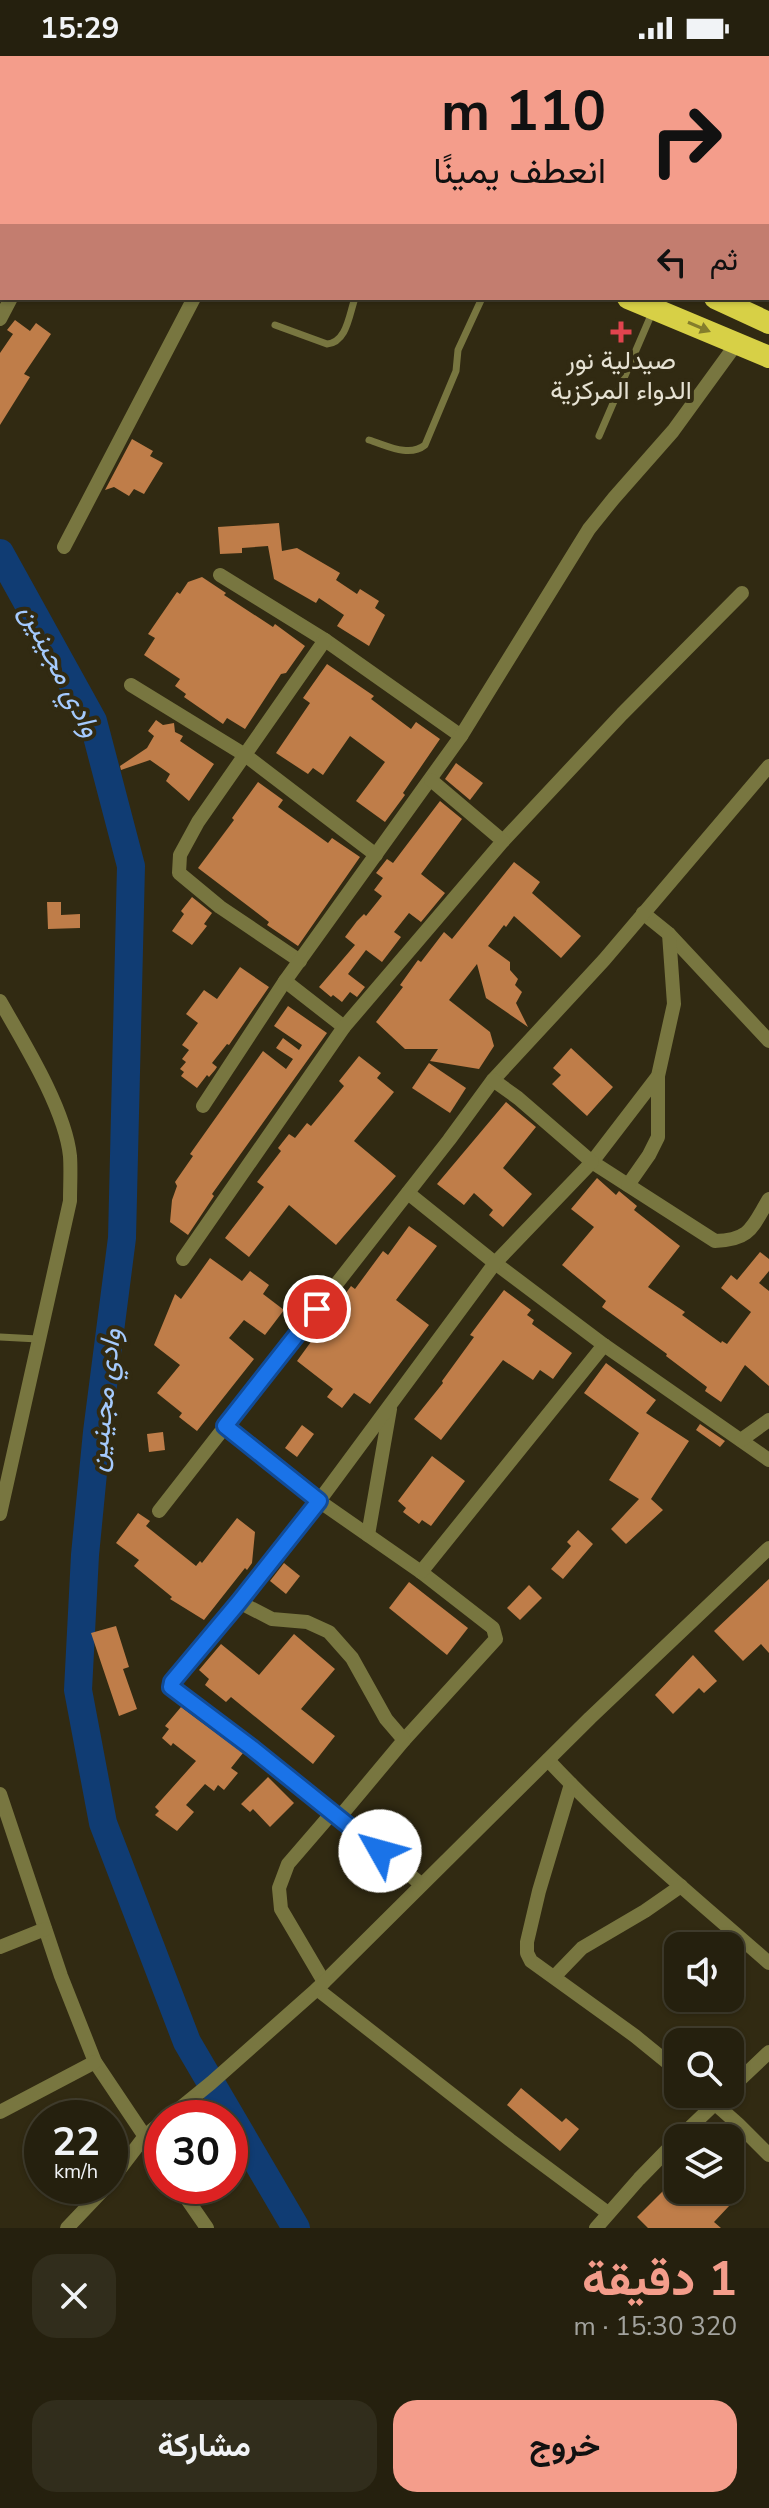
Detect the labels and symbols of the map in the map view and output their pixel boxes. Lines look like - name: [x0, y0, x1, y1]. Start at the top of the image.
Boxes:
- one-way arrow: [687, 320, 711, 333]
- marker: صيدلية نور الدواء المركزية: [612, 323, 630, 341]
- place label: صيدلية نور الدواء المركزية: [550, 343, 692, 408]
- water label: وادي مجينين: [8, 598, 110, 745]
- pin: [283, 1275, 351, 1343]
- water label: وادي مجينين: [78, 1326, 133, 1474]
- position arrow: [338, 1809, 422, 1893]
- speed limit sign: 30: [144, 2100, 248, 2204]

